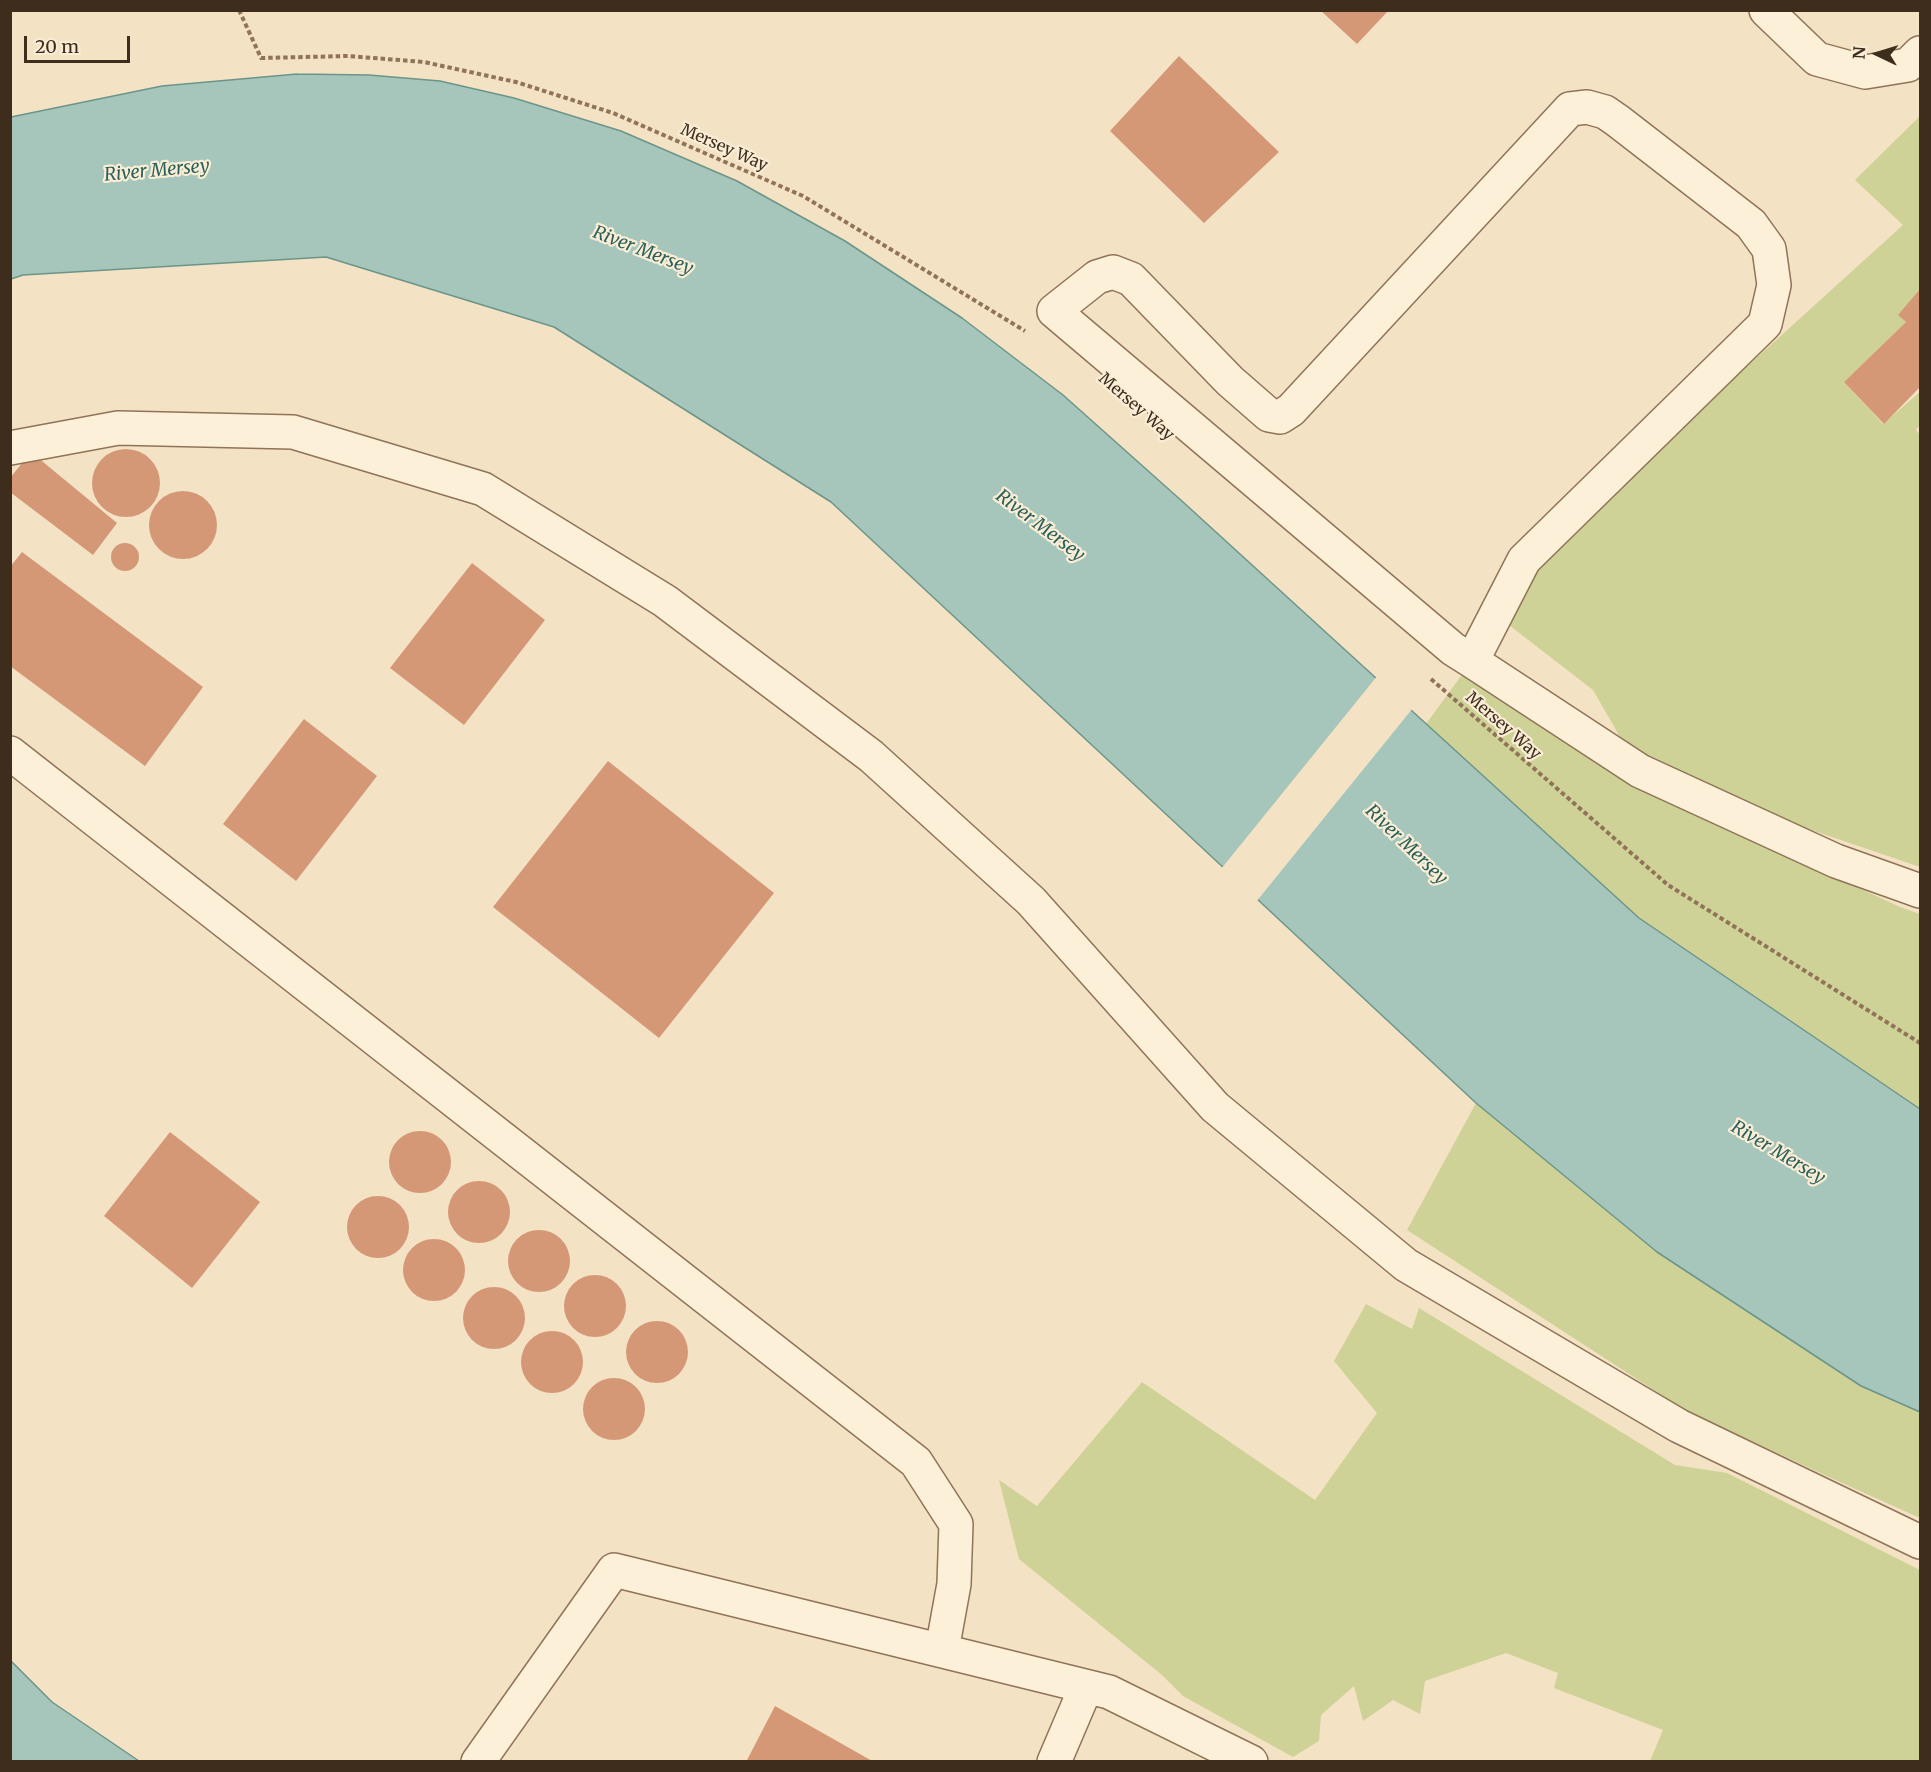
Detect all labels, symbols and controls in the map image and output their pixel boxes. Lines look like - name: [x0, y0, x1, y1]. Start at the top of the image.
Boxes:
- scale bar: [27, 24, 134, 62]
- north arrow: [1847, 24, 1907, 84]
- text: 20 m: [35, 35, 79, 58]
- text: N: [1849, 46, 1869, 60]
- street label: Mersey Way: [677, 120, 771, 176]
- water label: River Mersey: [103, 156, 211, 186]
- water label: River Mersey: [590, 222, 696, 280]
- street label: Mersey Way: [1094, 369, 1178, 445]
- water label: River Mersey: [991, 486, 1089, 566]
- street label: Mersey Way: [1461, 688, 1545, 764]
- water label: River Mersey: [1360, 801, 1452, 889]
- water label: River Mersey: [1727, 1117, 1829, 1189]

